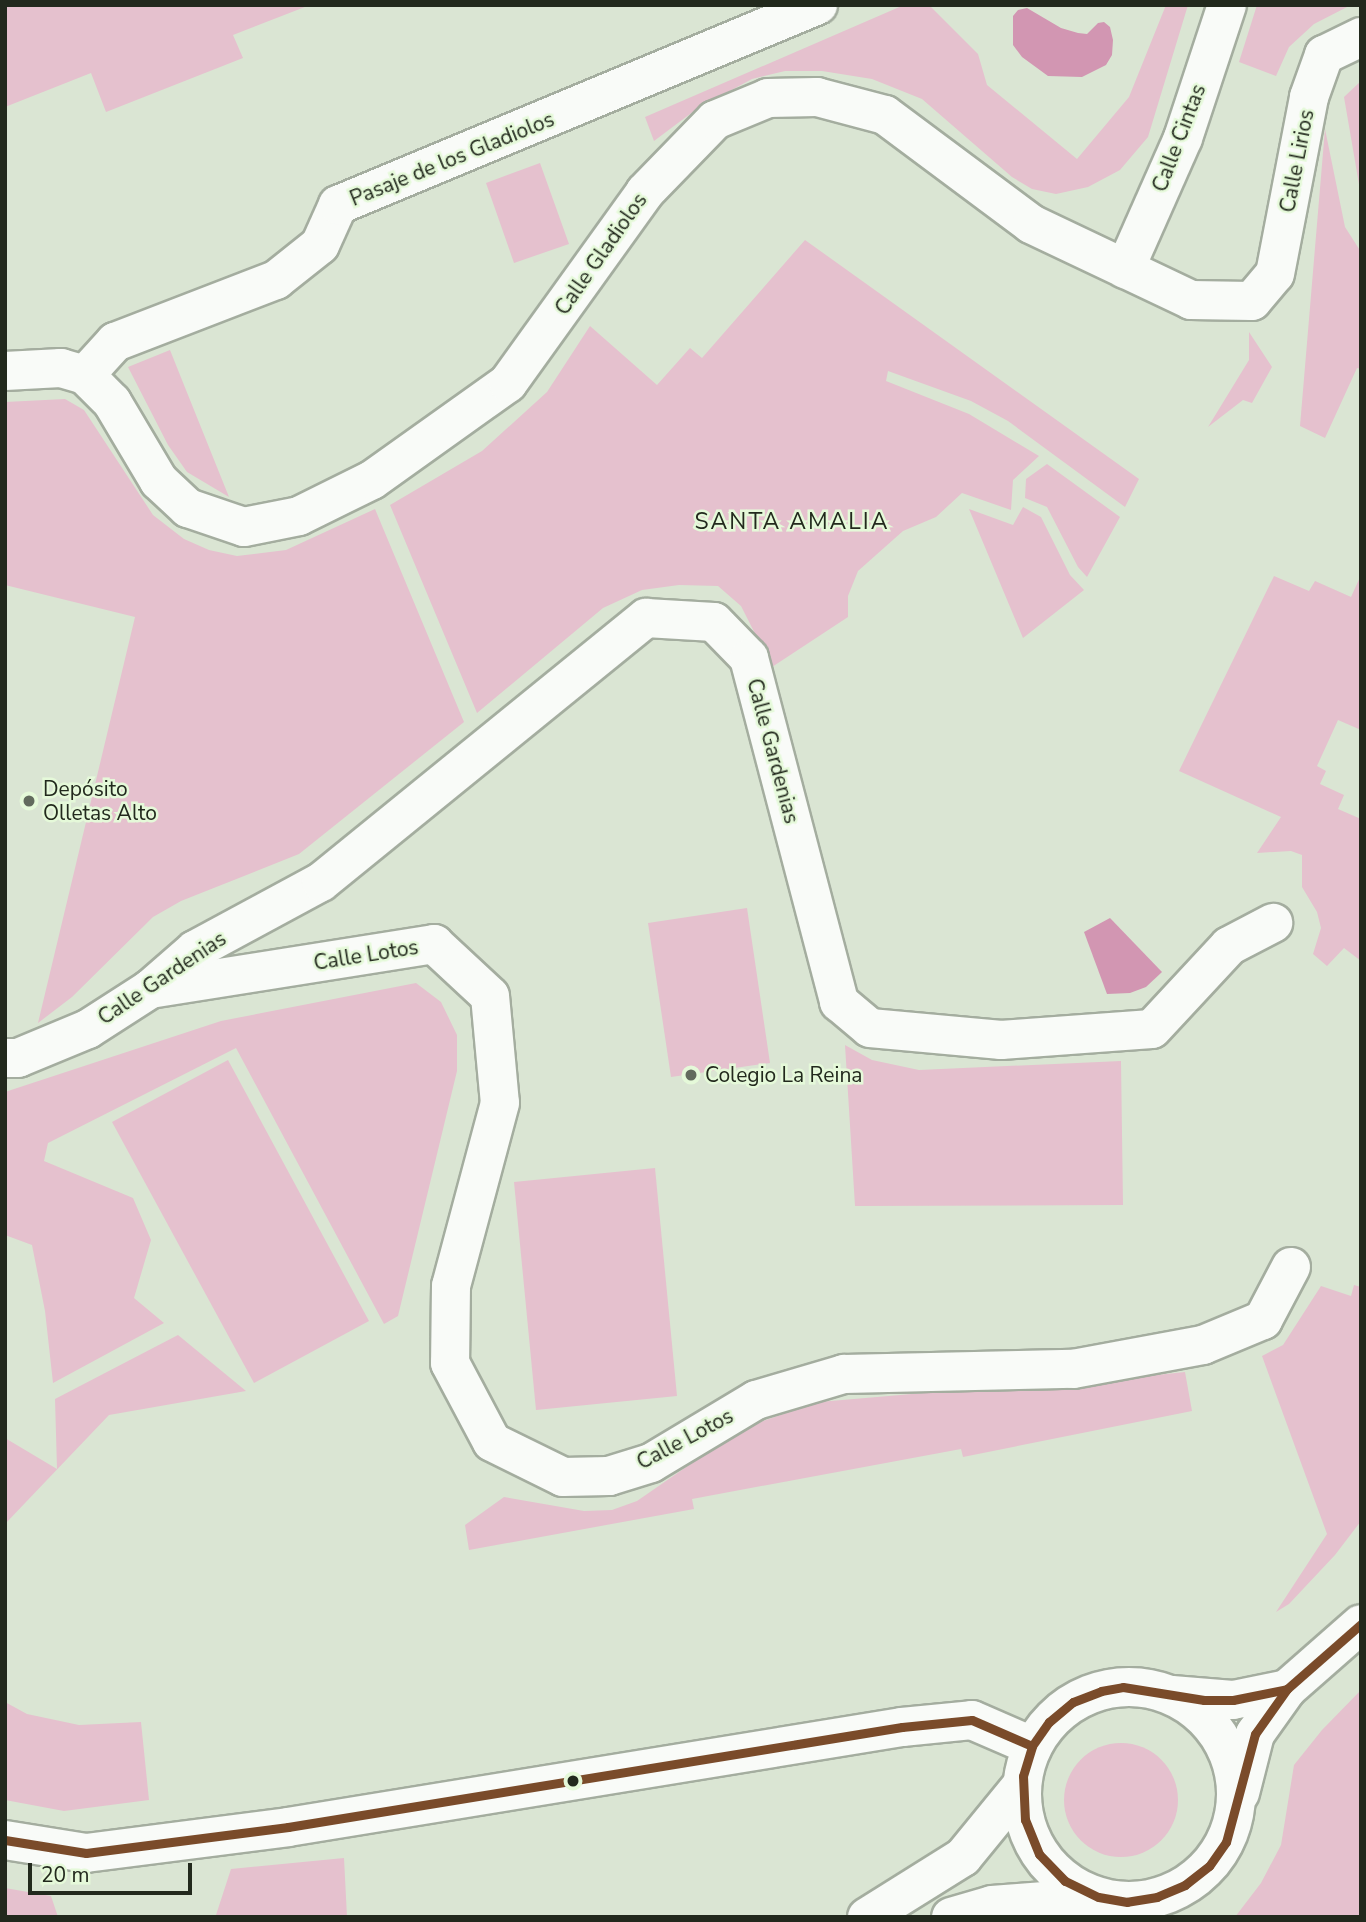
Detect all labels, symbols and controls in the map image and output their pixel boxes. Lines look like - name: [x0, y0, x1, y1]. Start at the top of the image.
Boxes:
- street label: Calle Cintas: [1147, 81, 1211, 195]
- street label: Pasaje de los Gladiolos: [346, 106, 558, 212]
- street label: Calle Lirios: [1275, 107, 1319, 215]
- street label: Calle Gladiolos: [550, 188, 652, 320]
- district label: SANTA AMALIA: [696, 508, 888, 536]
- street label: Calle Gardenias: [742, 676, 804, 826]
- place label: Depósito Olletas Alto: [43, 776, 157, 826]
- marker: Depósito Olletas Alto: [21, 793, 37, 809]
- street label: Calle Gardenias: [93, 926, 231, 1030]
- street label: Calle Lotos: [312, 934, 420, 976]
- place label: Colegio La Reina: [705, 1062, 862, 1088]
- marker: Colegio La Reina: [683, 1067, 699, 1083]
- street label: Calle Lotos: [632, 1403, 738, 1475]
- unlabelled marker: [566, 1774, 580, 1788]
- scale bar: [32, 1848, 196, 1892]
- text: 20 m: [41, 1861, 90, 1889]

